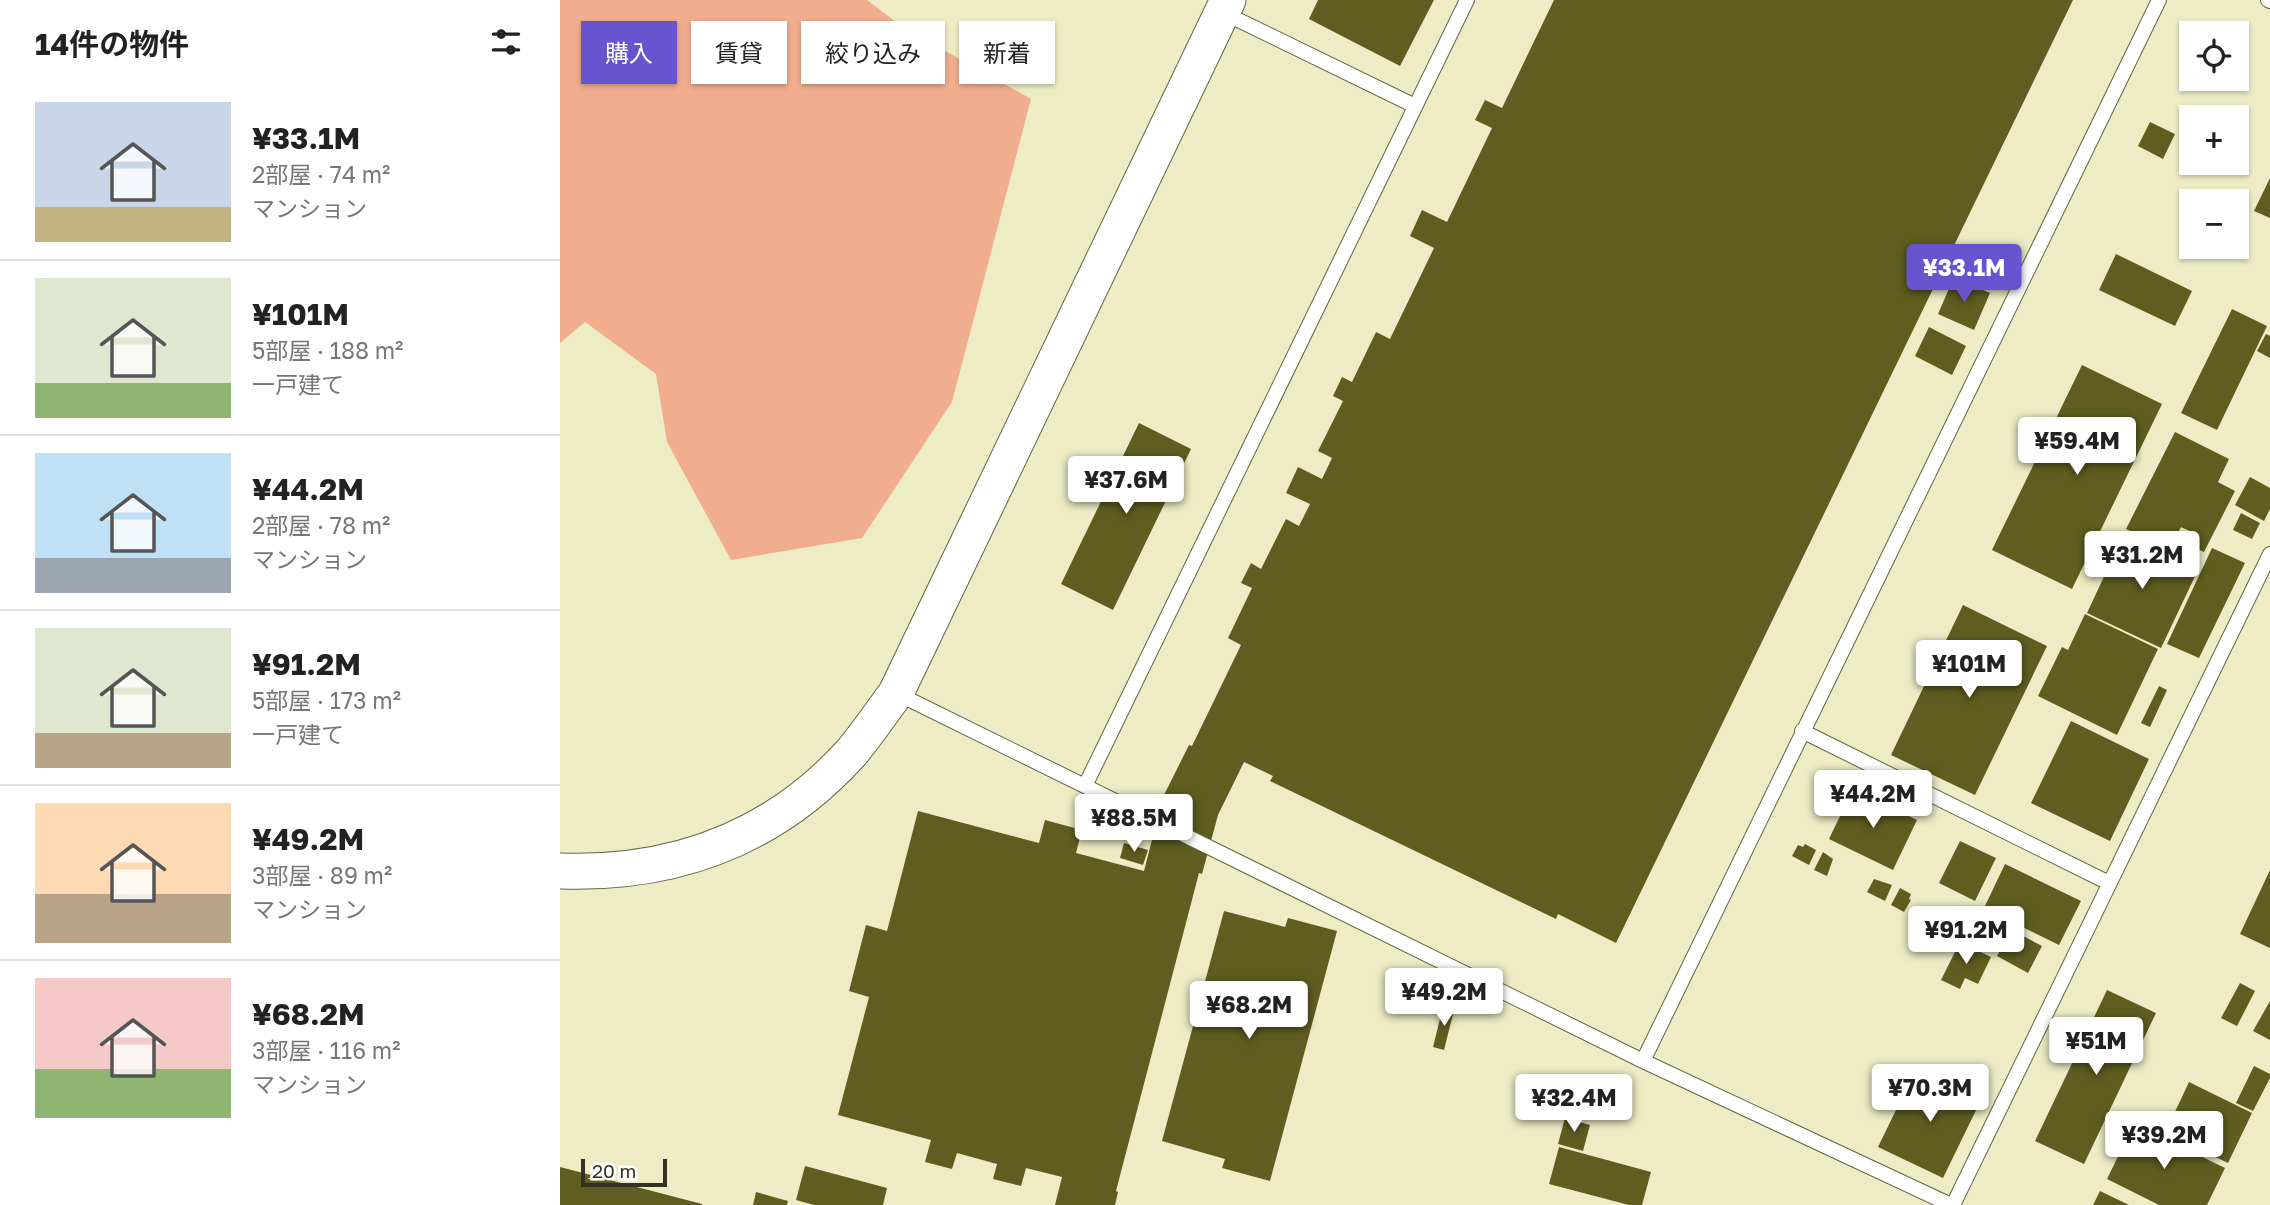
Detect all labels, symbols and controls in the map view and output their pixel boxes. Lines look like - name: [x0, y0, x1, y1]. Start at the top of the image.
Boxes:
- chip: 購入: [581, 21, 677, 84]
- chip: 賃貸: [691, 21, 787, 84]
- chip: 絞り込み: [801, 21, 945, 84]
- chip: 新着: [959, 21, 1055, 84]
- map controls: [2179, 21, 2249, 259]
- button: locate: [2179, 21, 2249, 91]
- icon: filters: [487, 23, 525, 61]
- text: 14件の物件: [35, 26, 189, 62]
- button: +: [2179, 105, 2249, 175]
- text: ¥33.1M: [252, 120, 360, 156]
- icon: home: [91, 130, 175, 214]
- text: 2部屋 · 74 m²: [252, 160, 390, 188]
- button: −: [2179, 189, 2249, 259]
- text: マンション: [252, 194, 367, 222]
- pin: ¥33.1M: [1907, 244, 2021, 304]
- text: ¥33.1M: [1923, 253, 2005, 281]
- text: ¥101M: [252, 296, 349, 332]
- icon: home: [91, 306, 175, 390]
- text: 5部屋 · 188 m²: [252, 336, 403, 364]
- text: 一戸建て: [252, 370, 344, 398]
- pin: ¥59.4M: [2020, 418, 2134, 477]
- text: ¥59.4M: [2034, 426, 2120, 454]
- pin: ¥37.6M: [1069, 456, 1183, 516]
- text: ¥37.6M: [1084, 465, 1168, 493]
- text: ¥44.2M: [252, 471, 364, 507]
- icon: home: [91, 481, 175, 565]
- text: 2部屋 · 78 m²: [252, 511, 390, 539]
- pin: ¥31.2M: [2085, 532, 2199, 591]
- text: ¥31.2M: [2101, 540, 2183, 568]
- text: マンション: [252, 545, 367, 573]
- pin: ¥101M: [1920, 640, 2018, 700]
- text: ¥91.2M: [252, 646, 361, 682]
- text: ¥101M: [1932, 649, 2006, 677]
- icon: home: [91, 656, 175, 740]
- text: 5部屋 · 173 m²: [252, 686, 401, 714]
- text: 一戸建て: [252, 720, 344, 748]
- pin: ¥44.2M: [1816, 770, 1930, 830]
- text: ¥44.2M: [1830, 779, 1916, 807]
- pin: ¥88.5M: [1077, 794, 1191, 854]
- text: ¥88.5M: [1091, 803, 1177, 831]
- text: ¥49.2M: [252, 821, 364, 857]
- icon: home: [91, 831, 175, 915]
- text: 3部屋 · 89 m²: [252, 861, 392, 889]
- text: マンション: [252, 895, 367, 923]
- pin: ¥91.2M: [1909, 906, 2023, 966]
- text: ¥91.2M: [1924, 915, 2008, 943]
- pin: ¥49.2M: [1387, 968, 1501, 1028]
- text: ¥49.2M: [1401, 977, 1487, 1005]
- pin: ¥68.2M: [1192, 982, 1306, 1041]
- text: ¥68.2M: [1206, 990, 1292, 1018]
- text: ¥68.2M: [252, 996, 365, 1032]
- icon: home: [91, 1006, 175, 1090]
- pin: ¥51M: [2055, 1018, 2137, 1077]
- text: ¥51M: [2065, 1026, 2127, 1054]
- text: 3部屋 · 116 m²: [252, 1036, 400, 1064]
- pin: ¥70.3M: [1873, 1064, 1987, 1124]
- text: マンション: [252, 1070, 367, 1098]
- text: ¥70.3M: [1888, 1073, 1972, 1101]
- pin: ¥32.4M: [1517, 1074, 1631, 1134]
- text: ¥32.4M: [1531, 1083, 1617, 1111]
- pin: ¥39.2M: [2107, 1112, 2221, 1171]
- text: ¥39.2M: [2121, 1120, 2207, 1148]
- scale bar: [581, 1156, 667, 1188]
- text: 20 m: [592, 1159, 636, 1182]

